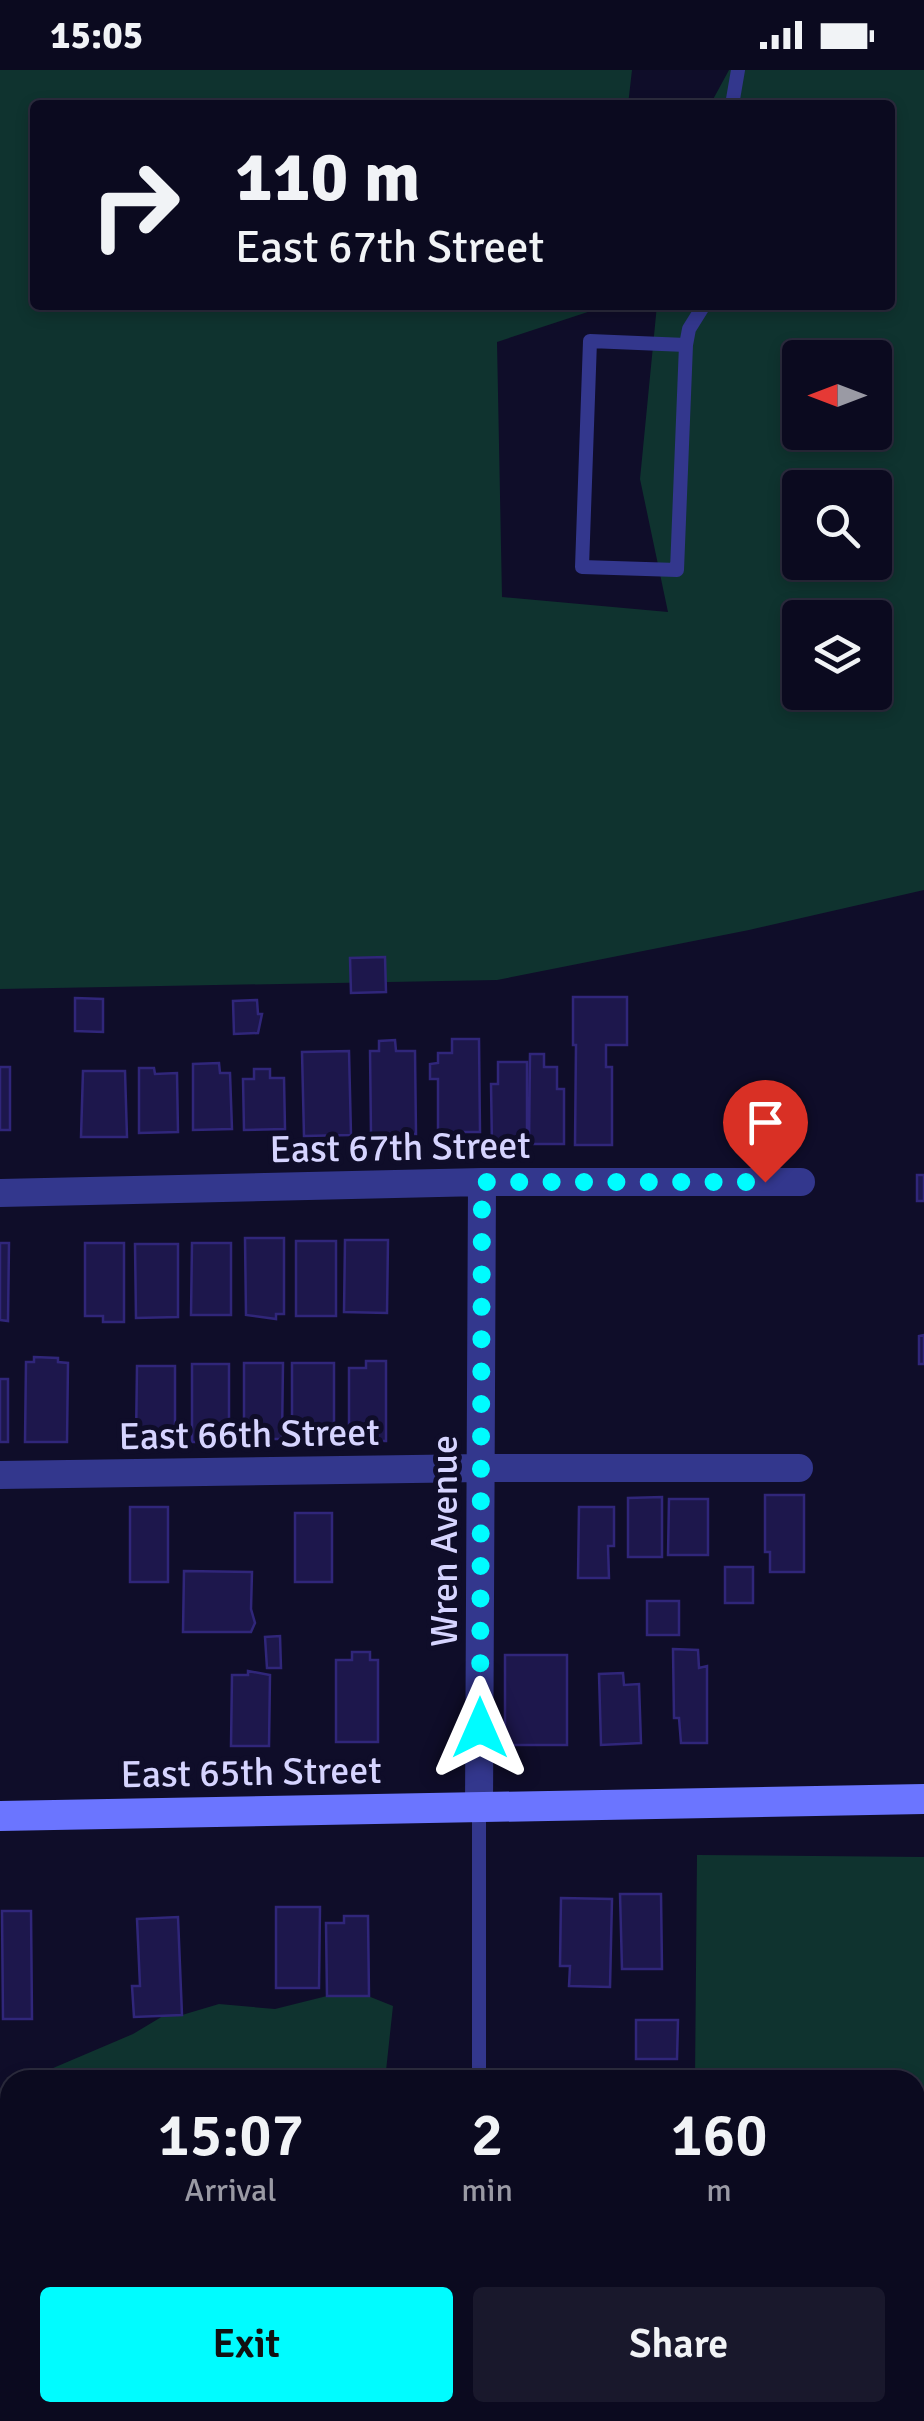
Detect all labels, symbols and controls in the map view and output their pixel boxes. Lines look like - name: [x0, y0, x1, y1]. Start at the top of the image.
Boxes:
- text: 15:05: [50, 12, 143, 59]
- text: 110 m: [235, 134, 420, 220]
- icon: right: [70, 140, 200, 270]
- text: East 67th Street: [235, 220, 544, 275]
- north arrow: [782, 340, 892, 450]
- map controls: [782, 340, 892, 710]
- button: search: [782, 470, 892, 580]
- button: layers: [782, 600, 892, 710]
- pin: [723, 1080, 808, 1183]
- icon: arrive: [738, 1095, 793, 1150]
- street label: East 67th Street: [269, 1122, 531, 1173]
- street label: East 66th Street: [118, 1409, 380, 1460]
- street label: Wren Avenue: [421, 1435, 468, 1647]
- position arrow: [428, 1676, 532, 1780]
- street label: East 65th Street: [120, 1747, 382, 1798]
- text: 15:07: [157, 2099, 304, 2173]
- text: 2: [471, 2099, 503, 2173]
- text: 160: [670, 2099, 768, 2173]
- text: Arrival: [185, 2171, 277, 2210]
- text: min: [461, 2171, 513, 2210]
- text: m: [706, 2171, 732, 2210]
- button: Exit: [40, 2287, 453, 2402]
- button: Share: [473, 2287, 885, 2402]

